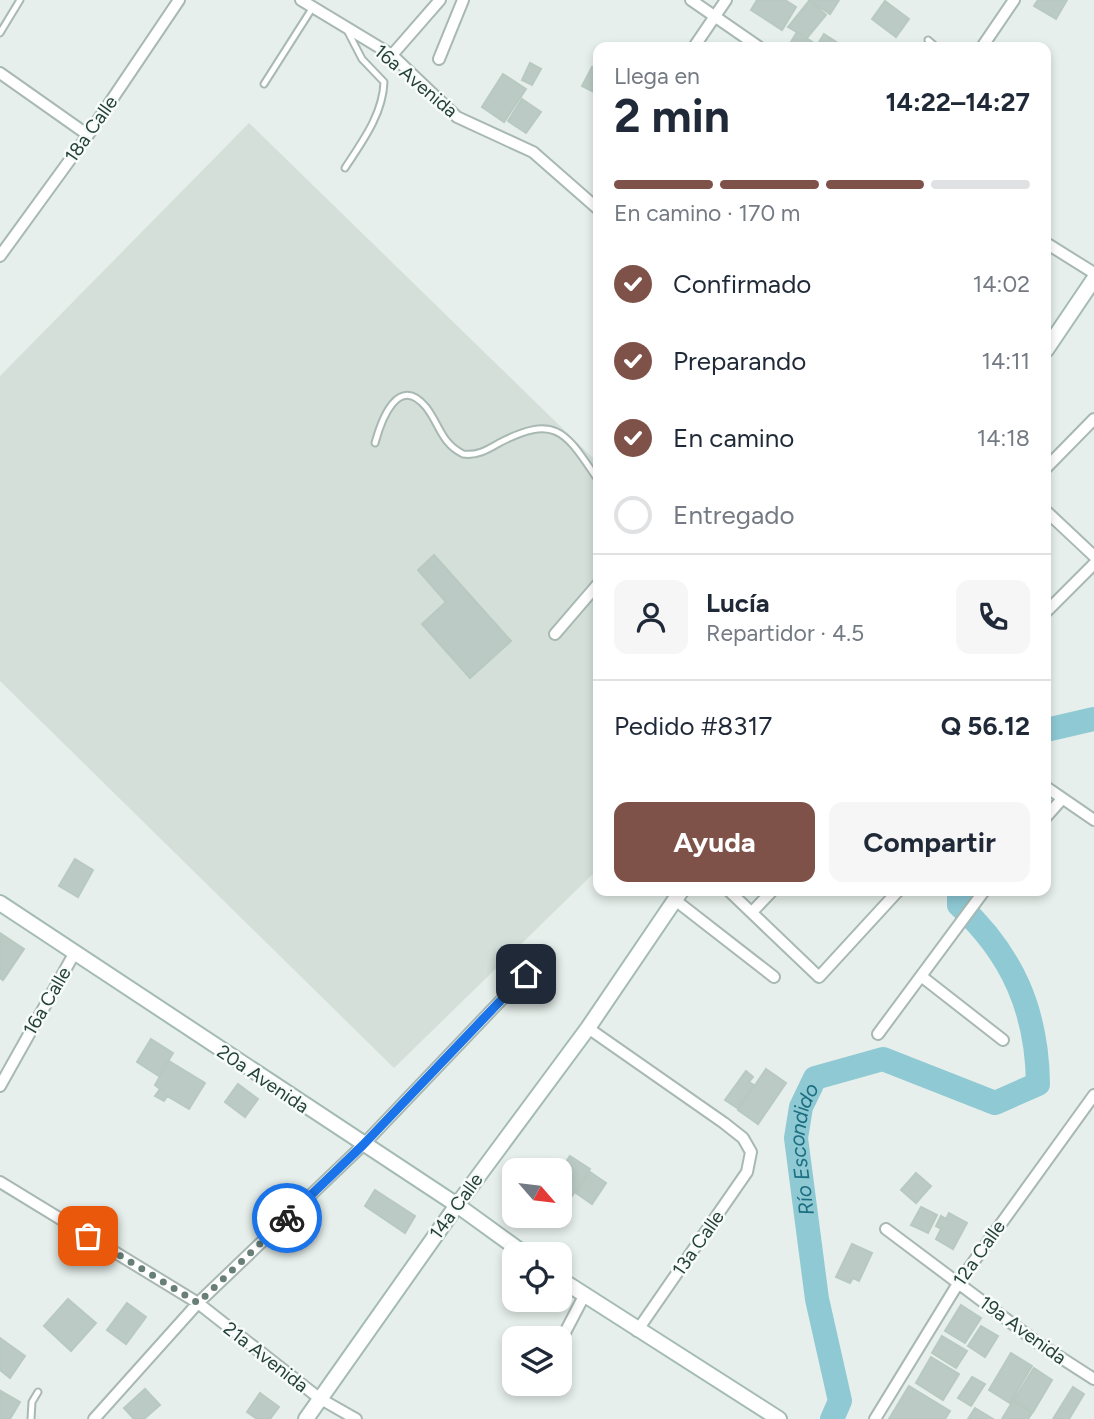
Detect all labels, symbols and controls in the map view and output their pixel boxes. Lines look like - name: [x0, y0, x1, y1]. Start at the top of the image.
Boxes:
- street label: 16a Avenida: [370, 40, 462, 122]
- text: Llega en: [614, 62, 700, 90]
- text: 14:22–14:27: [886, 86, 1030, 118]
- text: 2 min: [614, 88, 730, 144]
- street label: 18a Calle: [60, 91, 122, 167]
- text: En camino · 170 m: [614, 199, 800, 227]
- icon: check: [614, 265, 652, 303]
- text: Confirmado: [673, 268, 811, 300]
- text: 14:02: [973, 270, 1030, 298]
- icon: check: [614, 342, 652, 380]
- text: Preparando: [673, 345, 806, 377]
- text: 14:11: [981, 347, 1030, 375]
- icon: check: [614, 419, 652, 457]
- text: En camino: [673, 422, 794, 454]
- text: 14:18: [977, 424, 1030, 452]
- text: Entregado: [673, 499, 795, 531]
- button: person: [614, 580, 688, 654]
- button: phone: [956, 580, 1030, 654]
- text: Lucía: [706, 587, 770, 619]
- text: Repartidor · 4.5: [706, 619, 864, 647]
- text: Pedido #8317: [614, 710, 772, 742]
- text: Q 56.12: [941, 710, 1030, 742]
- button: Ayuda: [614, 802, 815, 882]
- button: Compartir: [829, 802, 1030, 882]
- pin: [496, 944, 556, 1004]
- icon: home: [507, 955, 545, 993]
- street label: 16a Calle: [18, 963, 76, 1039]
- street label: 20a Avenida: [213, 1040, 313, 1118]
- water label: Río Escondido: [783, 1079, 823, 1217]
- north arrow: [502, 1158, 572, 1228]
- map controls: [502, 1158, 572, 1396]
- street label: 14a Calle: [424, 1168, 488, 1244]
- courier: [252, 1183, 322, 1253]
- icon: bike: [268, 1199, 306, 1237]
- pin: [58, 1206, 118, 1266]
- street label: 13a Calle: [667, 1206, 729, 1280]
- street label: 12a Calle: [948, 1216, 1010, 1290]
- icon: bag: [69, 1217, 107, 1255]
- button: locate: [502, 1242, 572, 1312]
- street label: 19a Avenida: [975, 1291, 1071, 1369]
- street label: 21a Avenida: [219, 1317, 313, 1397]
- button: layers: [502, 1326, 572, 1396]

